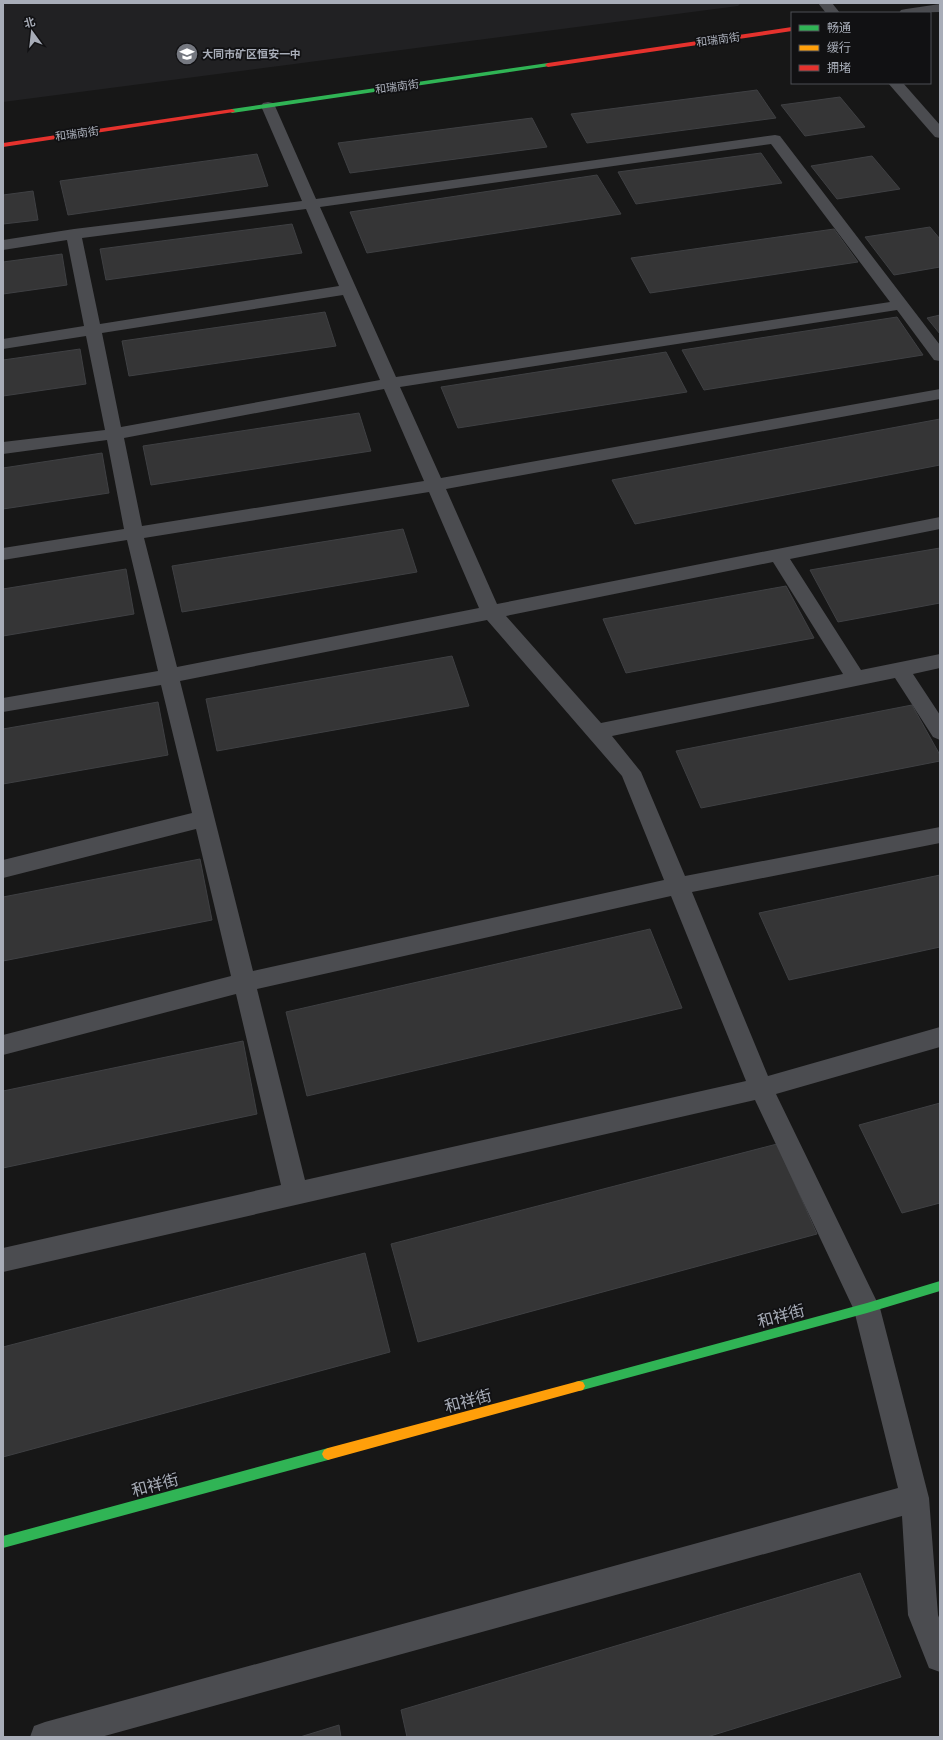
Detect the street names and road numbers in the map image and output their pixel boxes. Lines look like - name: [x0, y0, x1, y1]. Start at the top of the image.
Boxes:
- street label: 和瑞南街: [695, 31, 741, 49]
- street label: 和瑞南街: [374, 78, 420, 96]
- street label: 和瑞南街: [54, 125, 100, 143]
- street label: 和祥街: [755, 1301, 807, 1331]
- street label: 和祥街: [442, 1386, 494, 1416]
- street label: 和祥街: [129, 1470, 181, 1500]

